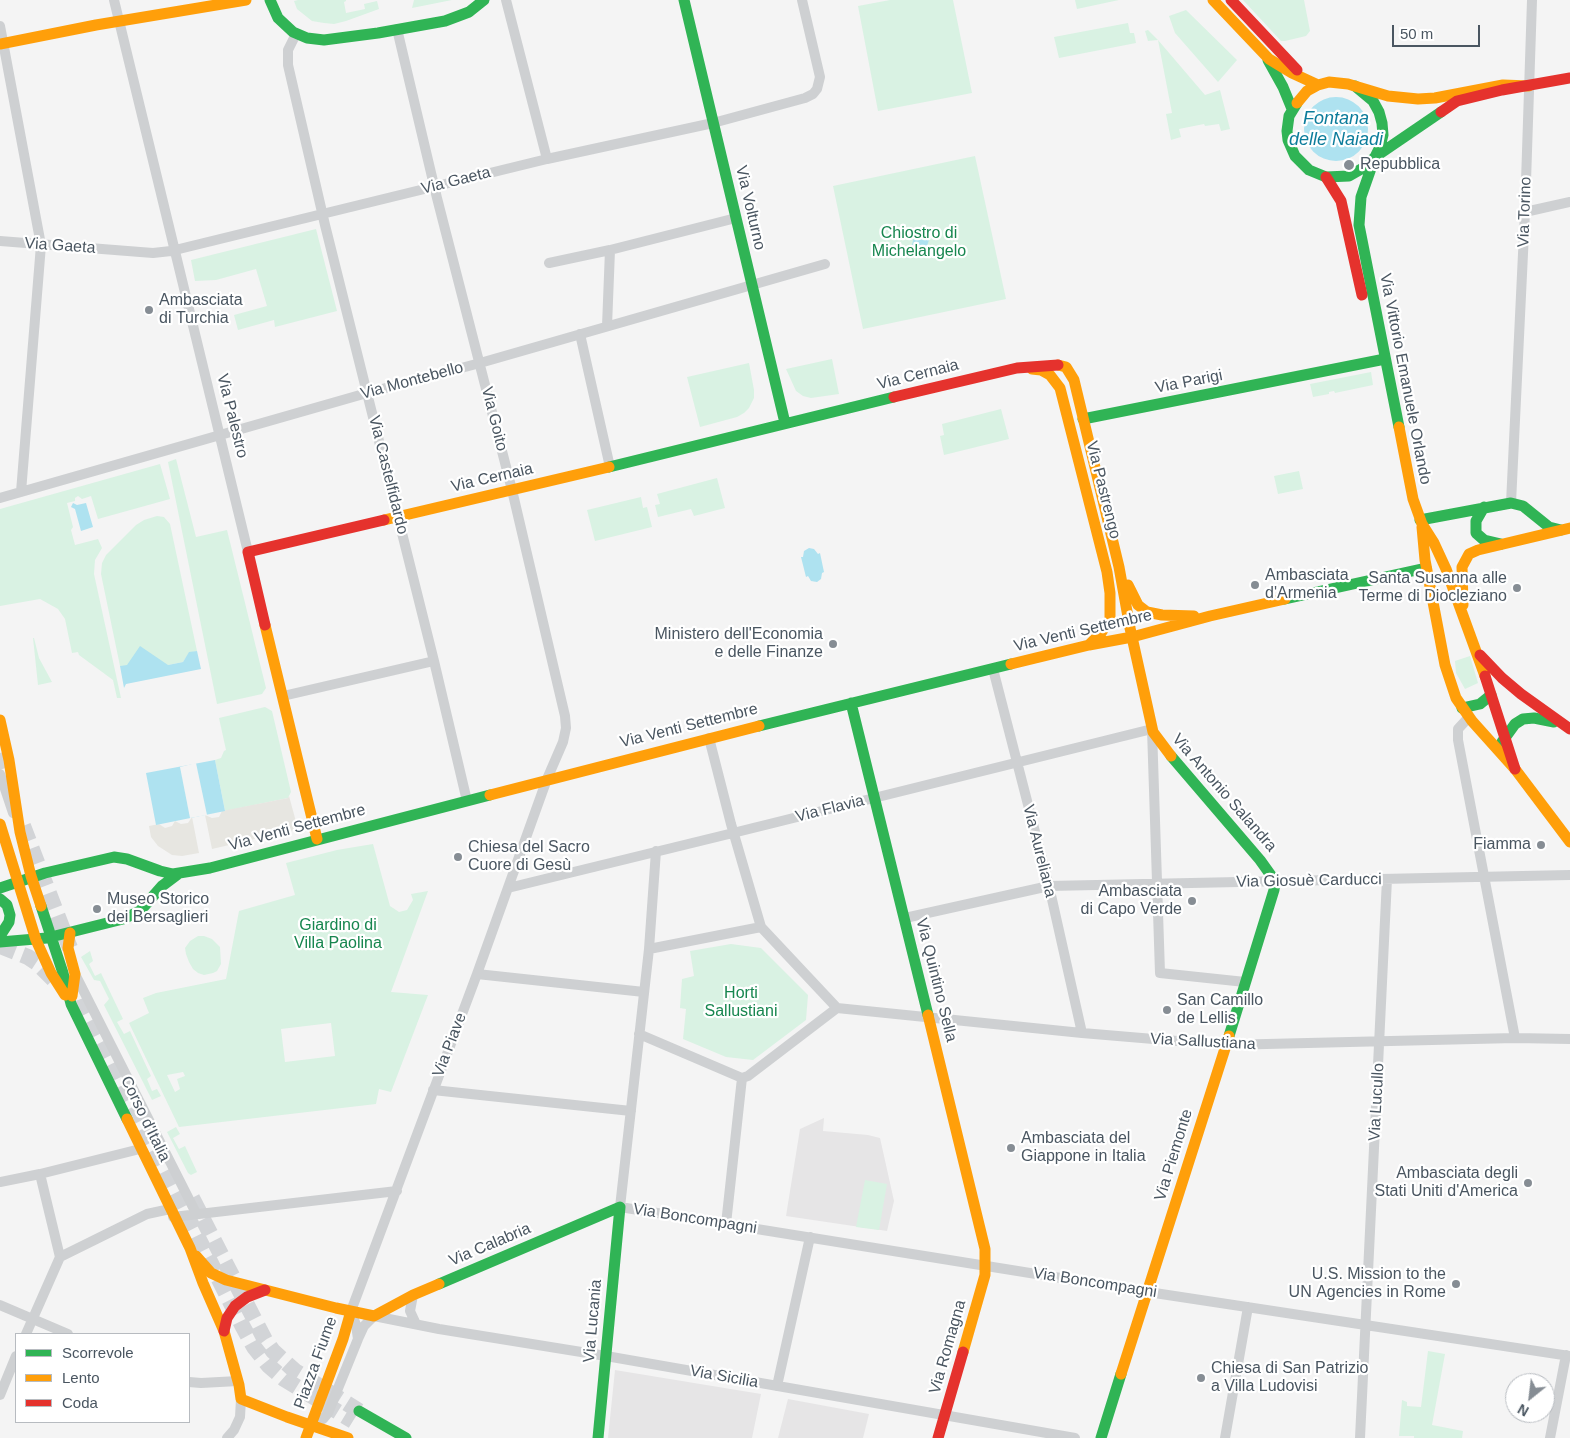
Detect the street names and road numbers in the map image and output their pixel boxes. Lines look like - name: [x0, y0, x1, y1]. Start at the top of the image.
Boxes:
- street label: Via Gaeta: [419, 163, 493, 199]
- street label: Via Volturno: [731, 164, 769, 252]
- street label: Via Torino: [1514, 176, 1536, 248]
- street label: Via Gaeta: [24, 234, 96, 258]
- street label: Via Vittorio Emanuele Orlando: [1375, 272, 1435, 486]
- street label: Via Cernaia: [875, 356, 961, 394]
- street label: Via Montebello: [359, 358, 465, 404]
- street label: Via Parigi: [1154, 366, 1224, 398]
- street label: Via Palestro: [212, 372, 252, 460]
- street label: Via Goito: [477, 385, 511, 453]
- street label: Via Castelfidardo: [364, 414, 412, 536]
- street label: Via Pastrengo: [1082, 439, 1124, 541]
- street label: Via Cernaia: [449, 459, 535, 497]
- street label: Via Venti Settembre: [1012, 606, 1154, 656]
- street label: Via Venti Settembre: [618, 700, 760, 752]
- street label: Via Antonio Salandra: [1168, 730, 1280, 856]
- street label: Via Flavia: [794, 791, 866, 827]
- street label: Via Venti Settembre: [226, 800, 368, 856]
- street label: Via Aureliana: [1018, 803, 1060, 899]
- street label: Via Giosuè Carducci: [1236, 870, 1382, 892]
- street label: Via Quintino Sella: [911, 916, 961, 1044]
- street label: Via Piave: [429, 1010, 471, 1080]
- street label: Via Sallustiana: [1150, 1030, 1256, 1054]
- street label: Via Lucullo: [1365, 1063, 1389, 1141]
- street label: Corso d'Italia: [116, 1073, 174, 1165]
- street label: Via Piemonte: [1151, 1107, 1197, 1203]
- street label: Via Boncompagni: [632, 1200, 758, 1238]
- street label: Via Calabria: [446, 1219, 534, 1271]
- street label: Via Boncompagni: [1032, 1264, 1158, 1302]
- street label: Via Lucania: [580, 1279, 606, 1363]
- street label: Via Romagna: [925, 1298, 971, 1396]
- street label: Piazza Fiume: [290, 1314, 342, 1412]
- street label: Via Sicilia: [688, 1362, 760, 1392]

